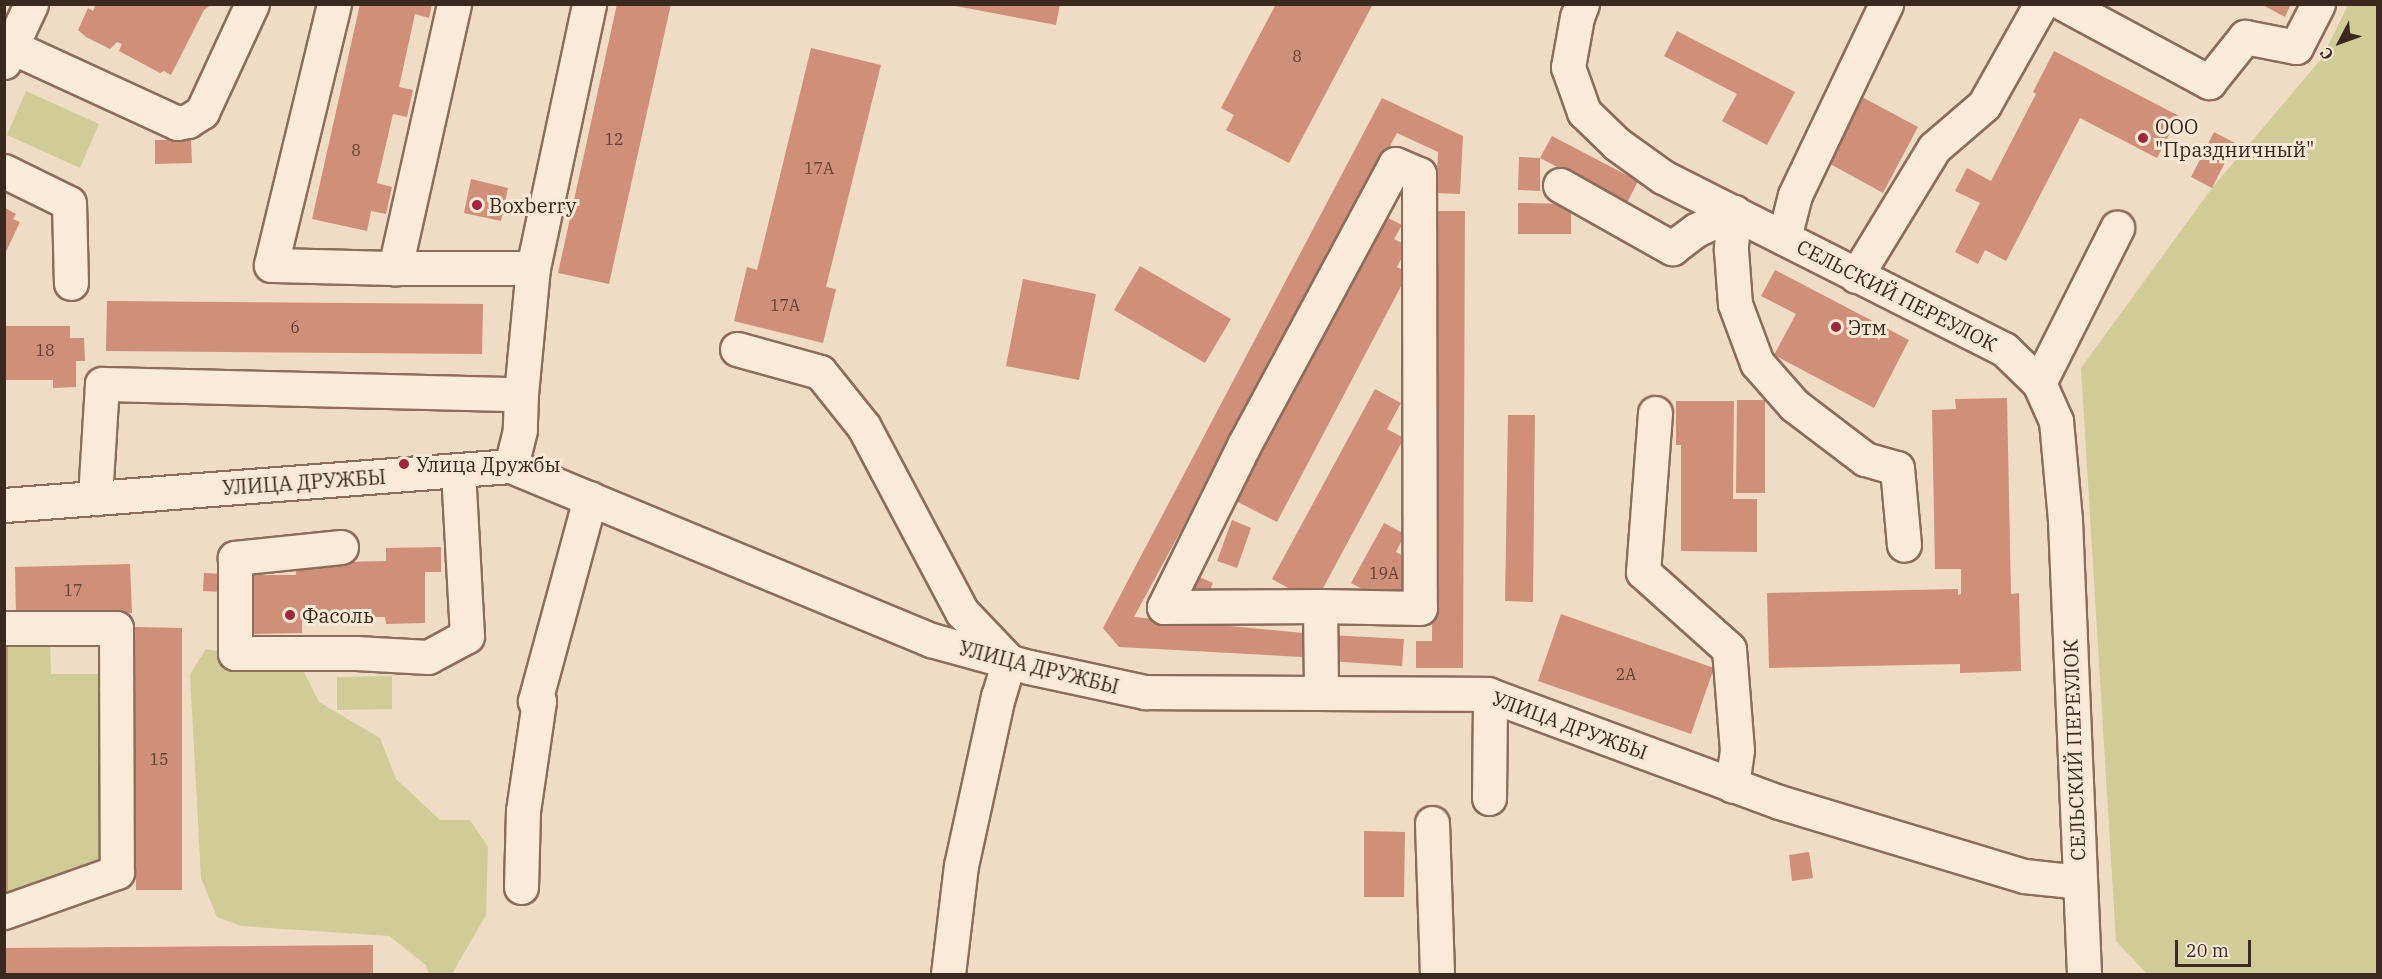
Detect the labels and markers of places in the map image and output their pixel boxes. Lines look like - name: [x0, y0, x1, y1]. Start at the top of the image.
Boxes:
- place label: ООО "Праздничный": [2155, 114, 2314, 161]
- marker: ООО "Праздничный": [2136, 131, 2150, 145]
- place label: Boxberry: [489, 193, 576, 217]
- marker: Boxberry: [470, 198, 484, 212]
- place label: Этм: [1848, 315, 1887, 339]
- marker: Этм: [1829, 320, 1843, 334]
- place label: Улица Дружбы: [416, 452, 561, 476]
- marker: Улица Дружбы: [397, 457, 411, 471]
- place label: Фасоль: [302, 603, 374, 627]
- marker: Фасоль: [283, 608, 297, 622]

